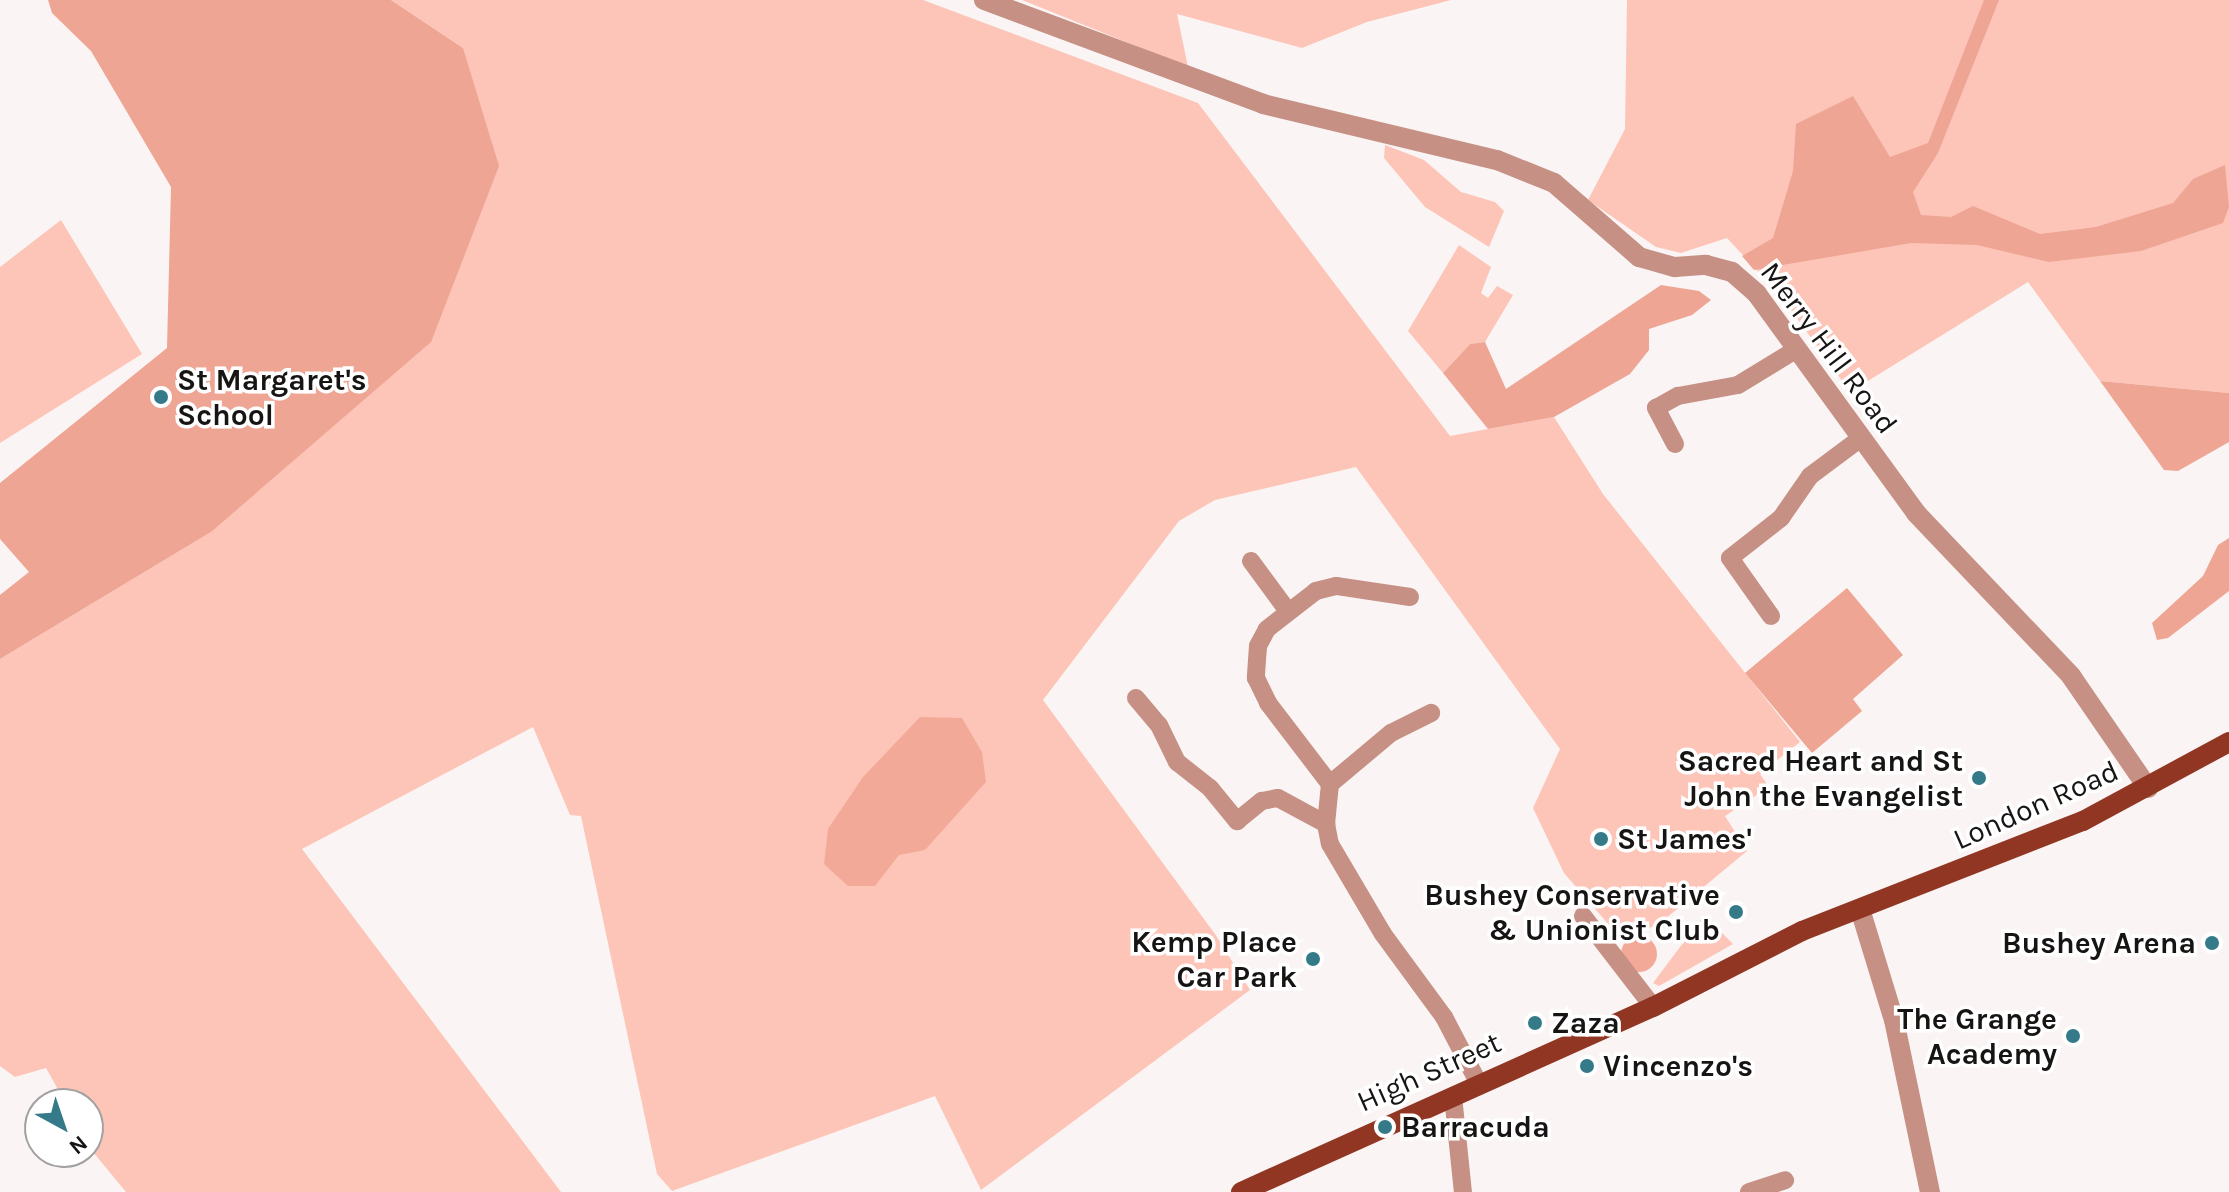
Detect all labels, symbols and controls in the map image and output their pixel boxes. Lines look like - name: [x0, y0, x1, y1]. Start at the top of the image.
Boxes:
- street label: Merry Hill Road: [1753, 255, 1905, 441]
- place label: St Margaret's School: [177, 362, 367, 432]
- marker: St Margaret's School: [152, 388, 170, 406]
- place label: Sacred Heart and St John the Evangelist: [1678, 743, 1963, 814]
- street label: London Road: [1948, 753, 2124, 857]
- marker: Sacred Heart and St John the Evangelist: [1970, 769, 1988, 787]
- place label: St James': [1617, 821, 1752, 857]
- marker: St James': [1592, 830, 1610, 848]
- place label: Bushey Conservative & Unionist Club: [1424, 877, 1720, 948]
- marker: Bushey Conservative & Unionist Club: [1727, 903, 1745, 921]
- place label: Kemp Place Car Park: [1131, 924, 1297, 994]
- place label: Bushey Arena: [2002, 925, 2196, 961]
- marker: Bushey Arena: [2203, 934, 2221, 952]
- marker: Kemp Place Car Park: [1304, 950, 1322, 968]
- place label: The Grange Academy: [1897, 1001, 2057, 1072]
- place label: Zaza: [1551, 1005, 1620, 1041]
- marker: Zaza: [1526, 1014, 1544, 1032]
- street label: High Street: [1352, 1024, 1506, 1120]
- marker: The Grange Academy: [2064, 1027, 2082, 1045]
- place label: Vincenzo's: [1603, 1048, 1753, 1084]
- marker: Vincenzo's: [1578, 1057, 1596, 1075]
- north arrow: [24, 1088, 104, 1168]
- place label: Barracuda: [1401, 1109, 1550, 1145]
- marker: Barracuda: [1376, 1118, 1394, 1136]
- text: N: [64, 1130, 93, 1160]

